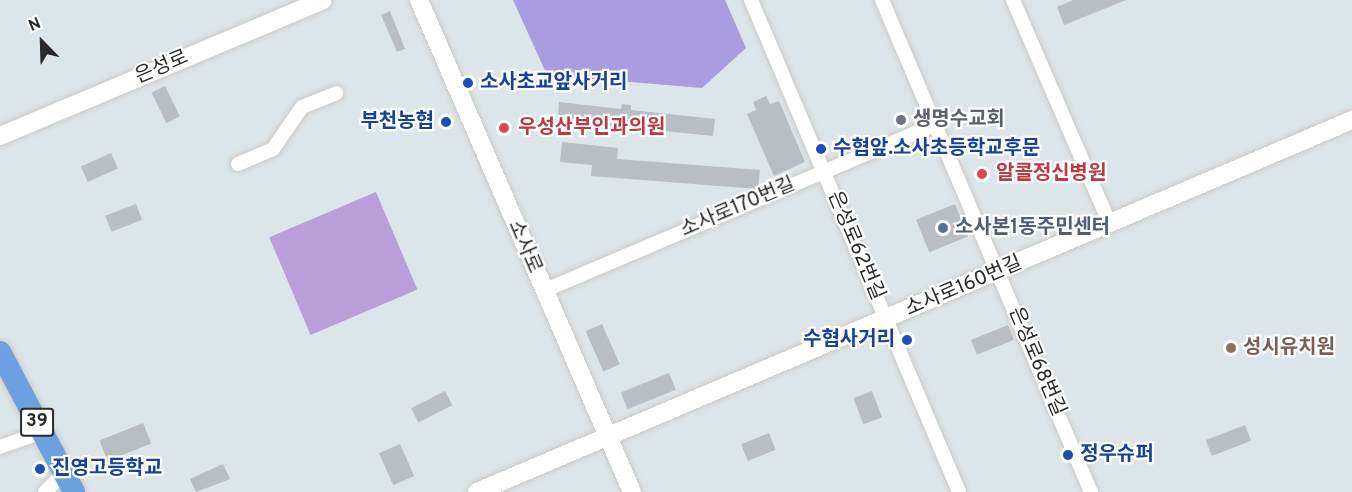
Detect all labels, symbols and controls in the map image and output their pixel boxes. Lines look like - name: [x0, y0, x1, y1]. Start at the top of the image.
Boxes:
- north arrow: [12, 12, 72, 72]
- text: N: [26, 14, 44, 37]
- street label: 은성로: [132, 46, 192, 90]
- place label: 소사초교앞사거리: [480, 71, 627, 95]
- marker: 소사초교앞사거리: [461, 76, 475, 90]
- place label: 생명수교회: [913, 108, 1005, 132]
- place label: 부천농협: [360, 110, 434, 134]
- marker: 생명수교회: [894, 113, 908, 127]
- marker: 부천농협: [439, 115, 453, 129]
- place label: 우성산부인과의원: [518, 116, 665, 140]
- marker: 우성산부인과의원: [495, 119, 513, 137]
- place label: 수협앞.소사초등학교후문: [833, 137, 1040, 161]
- marker: 수협앞.소사초등학교후문: [814, 142, 828, 156]
- place label: 알콜정신병원: [996, 162, 1106, 186]
- marker: 알콜정신병원: [973, 165, 991, 183]
- street label: 소사로170번길: [677, 173, 799, 243]
- street label: 은성로62번길: [821, 188, 889, 304]
- place label: 소사본1동주민센터: [955, 216, 1110, 240]
- street label: 소사로: [502, 217, 546, 277]
- marker: 소사본1동주민센터: [936, 221, 950, 235]
- street label: 소사로160번길: [902, 252, 1026, 322]
- street label: 은성로68번길: [1002, 304, 1070, 420]
- place label: 수협사거리: [803, 328, 895, 352]
- marker: 수협사거리: [900, 333, 914, 347]
- place label: 성시유치원: [1243, 336, 1335, 360]
- marker: 성시유치원: [1224, 341, 1238, 355]
- road number: 39: [19, 407, 55, 437]
- place label: 정우슈퍼: [1080, 443, 1154, 467]
- marker: 정우슈퍼: [1061, 448, 1075, 462]
- place label: 진영고등학교: [52, 457, 162, 481]
- marker: 진영고등학교: [33, 462, 47, 476]

